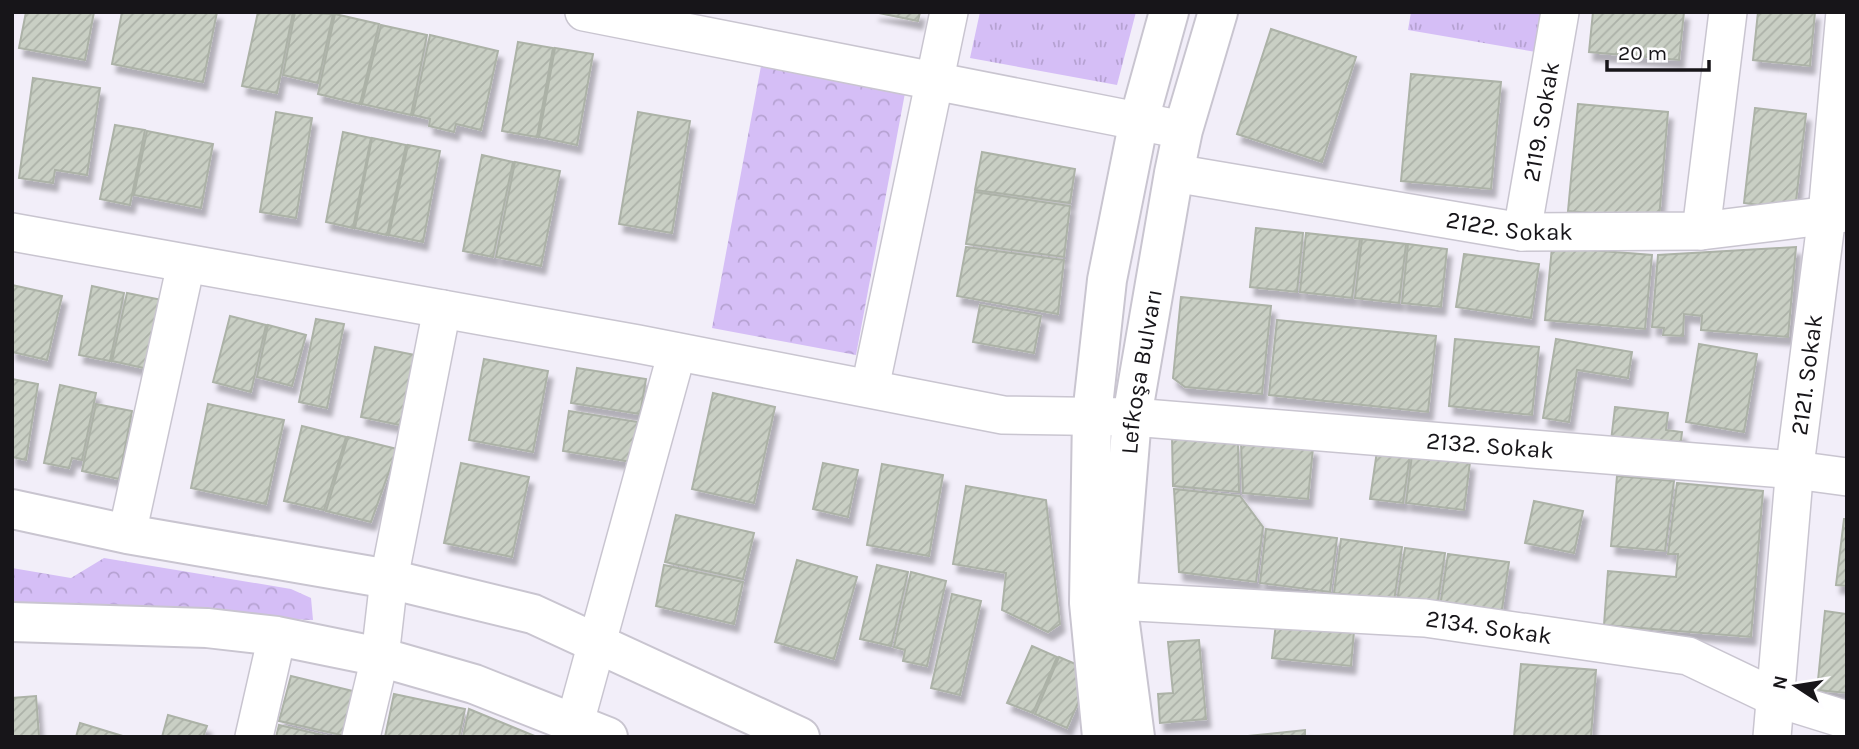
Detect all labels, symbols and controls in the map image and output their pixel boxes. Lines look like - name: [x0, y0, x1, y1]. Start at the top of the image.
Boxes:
- scale bar: [1607, 28, 1708, 72]
- text: 20 m: [1618, 41, 1667, 65]
- street label: 2119. Sokak: [1517, 59, 1565, 184]
- street label: 2122. Sokak: [1444, 205, 1573, 246]
- street label: Lefkoşa Bulvarı: [1115, 287, 1168, 455]
- street label: 2121. Sokak: [1785, 313, 1828, 437]
- street label: 2132. Sokak: [1425, 427, 1555, 465]
- street label: 2134. Sokak: [1424, 604, 1554, 650]
- north arrow: [1761, 651, 1831, 721]
- text: N: [1768, 674, 1793, 692]

